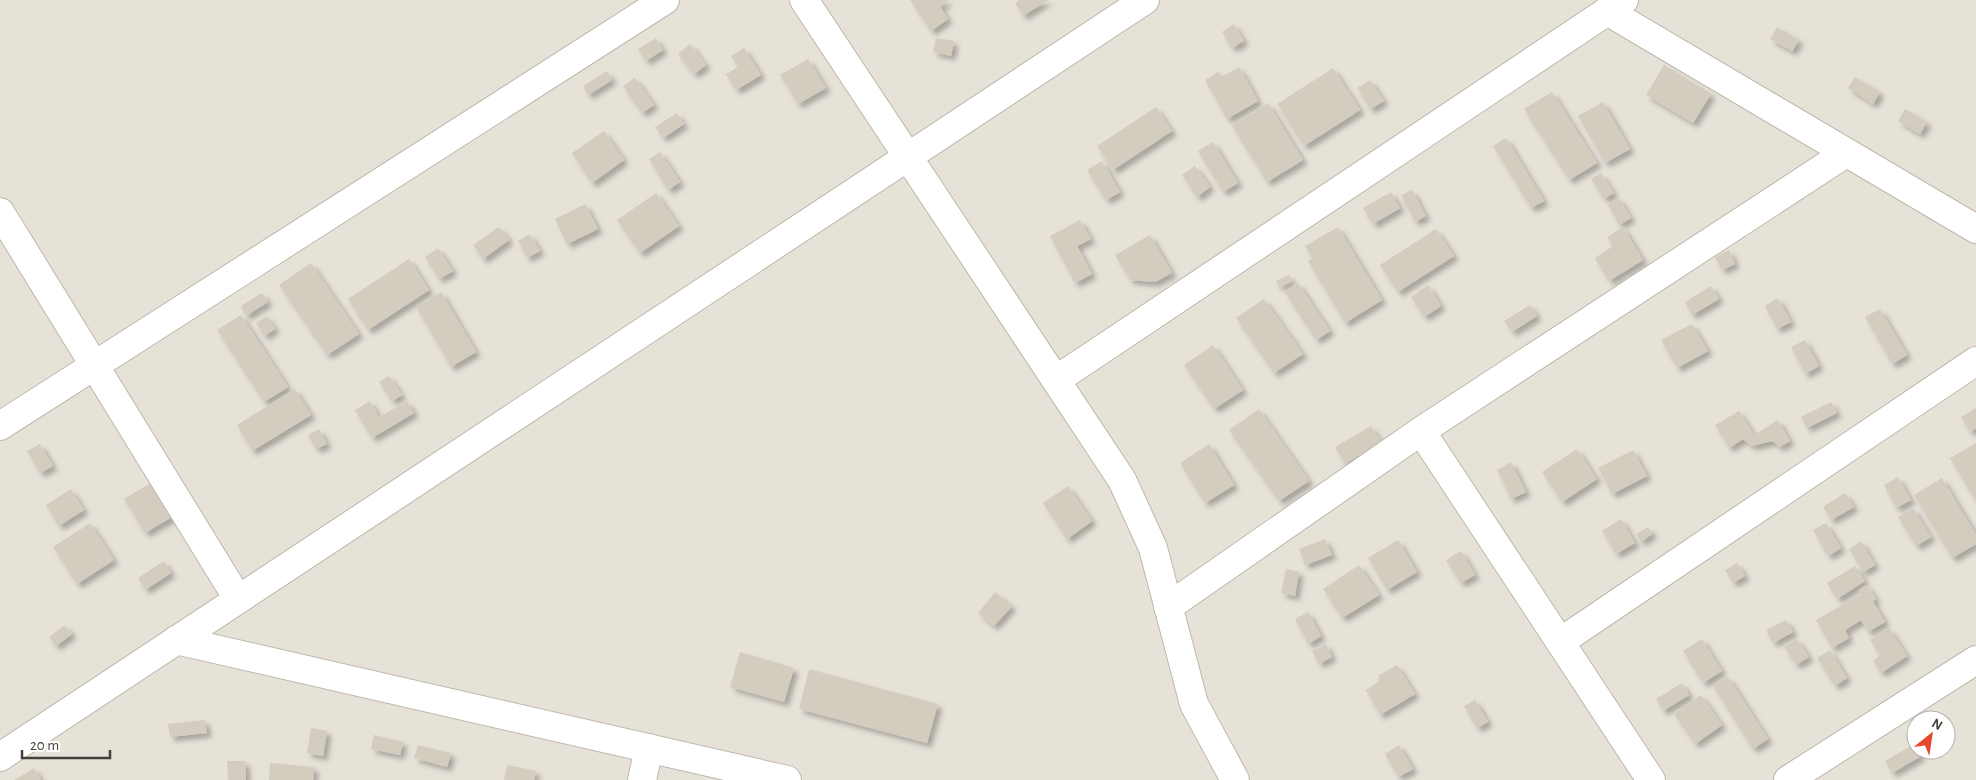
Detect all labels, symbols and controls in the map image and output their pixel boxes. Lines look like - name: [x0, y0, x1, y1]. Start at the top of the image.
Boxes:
- north arrow: [1906, 710, 1956, 760]
- text: N: [1929, 716, 1945, 733]
- scale bar: [22, 728, 110, 760]
- text: 20 m: [30, 738, 59, 753]

